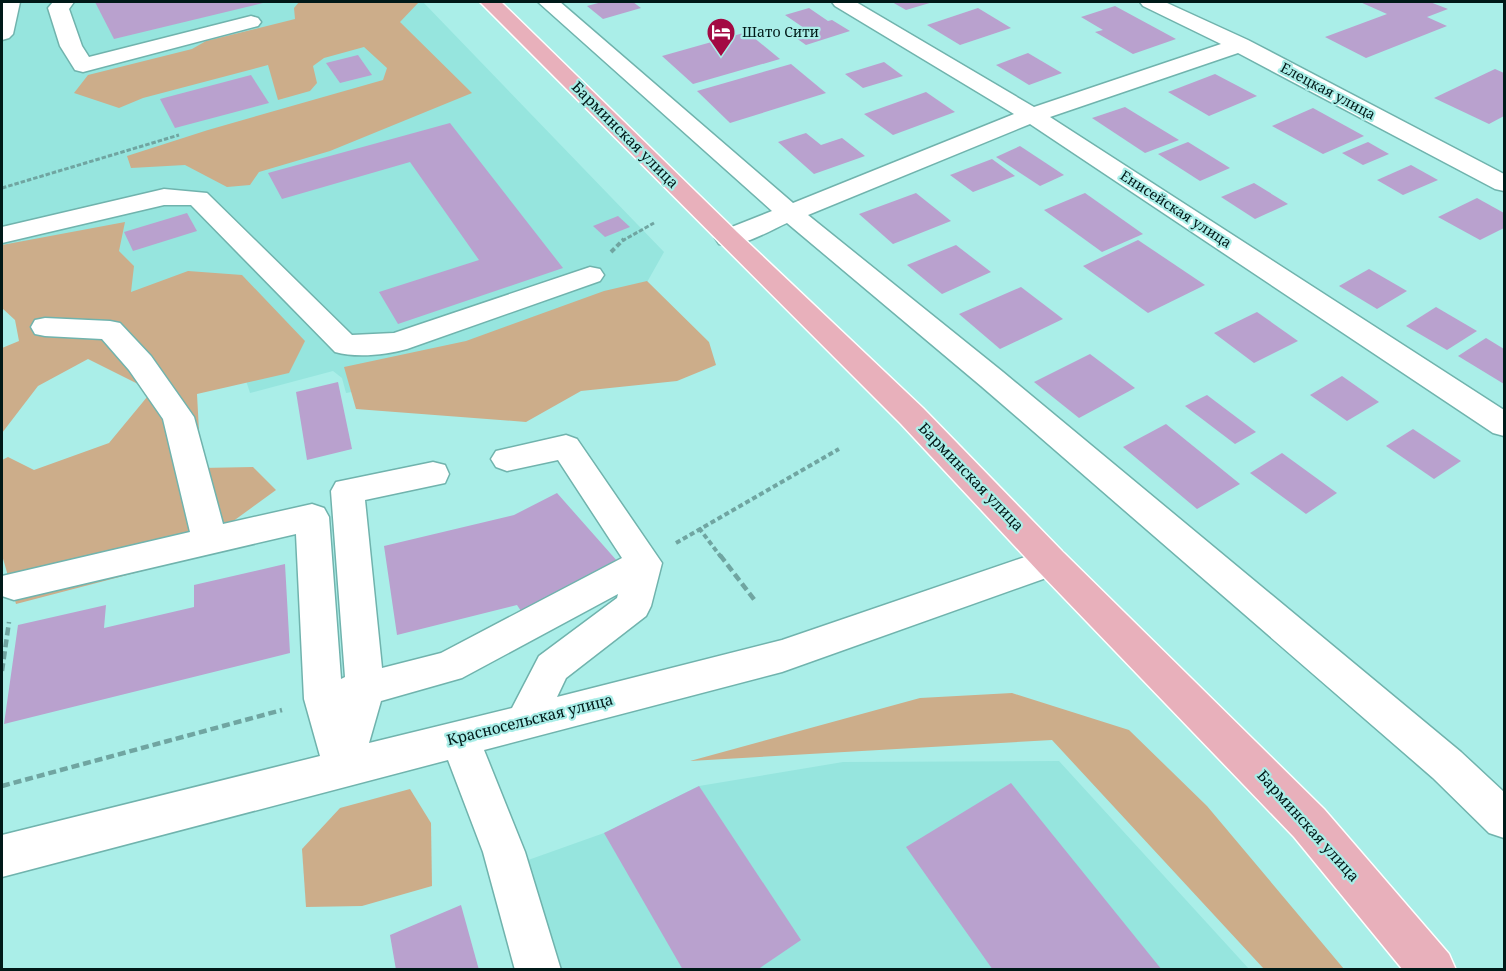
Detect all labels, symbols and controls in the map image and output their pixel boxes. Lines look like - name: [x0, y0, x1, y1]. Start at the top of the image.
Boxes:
- hotel icon: Шато Сити: [705, 16, 737, 58]
- place label: Шато Сити: [742, 22, 819, 41]
- street label: Елецкая улица: [1277, 57, 1379, 124]
- street label: Барминская улица: [568, 76, 684, 192]
- street label: Енисейская улица: [1117, 165, 1236, 252]
- street label: Барминская улица: [915, 418, 1029, 535]
- street label: Красносельская улица: [444, 689, 615, 749]
- street label: Барминская улица: [1253, 765, 1364, 885]

